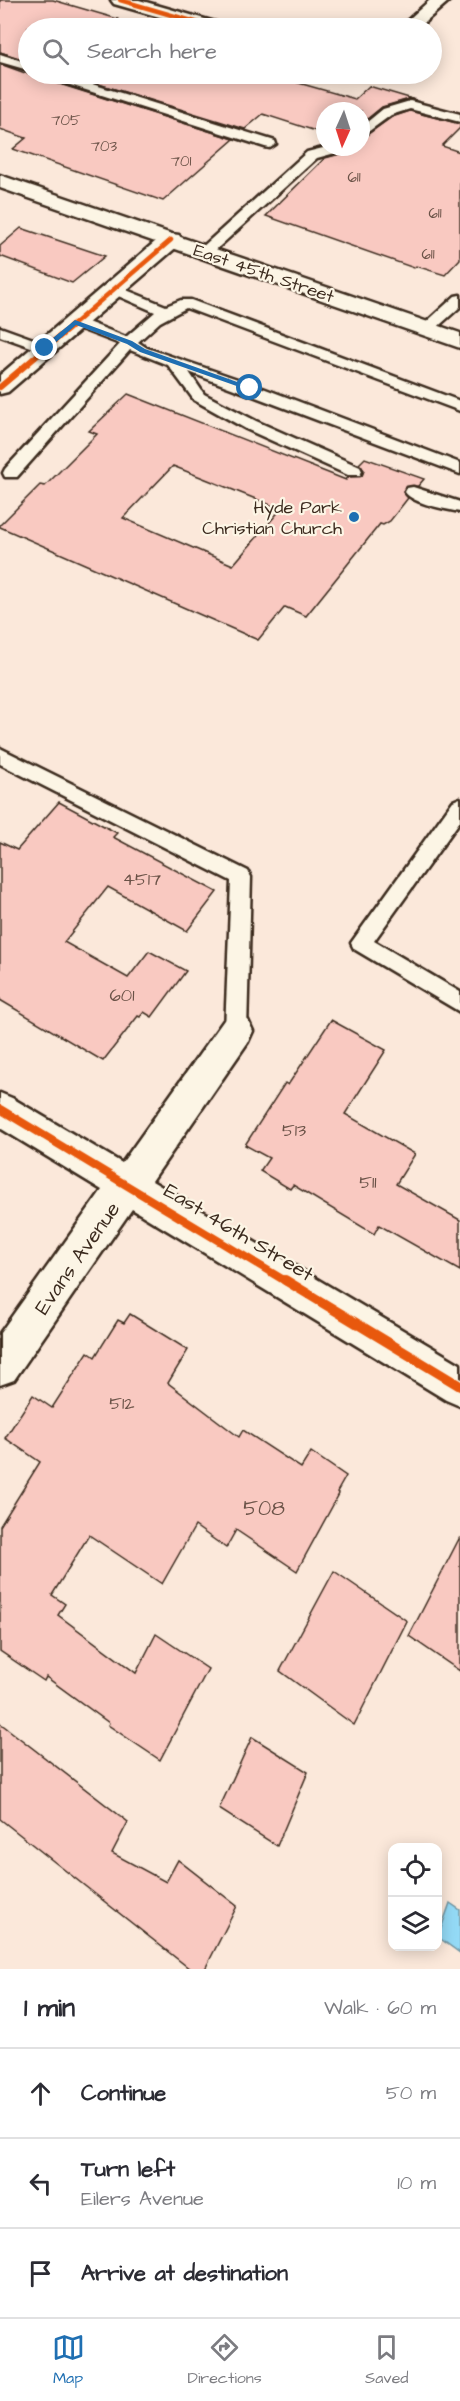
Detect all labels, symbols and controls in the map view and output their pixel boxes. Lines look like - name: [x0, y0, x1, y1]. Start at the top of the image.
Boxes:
- search box: [18, 18, 442, 84]
- icon: search: [39, 35, 72, 68]
- text: Search here: [87, 36, 217, 67]
- north arrow: [316, 102, 370, 156]
- house number: 705: [51, 110, 81, 131]
- house number: 703: [91, 136, 118, 157]
- house number: 701: [171, 151, 191, 172]
- house number: 611: [347, 167, 361, 188]
- house number: 611: [428, 203, 442, 224]
- street label: East 45th Street: [190, 238, 338, 309]
- house number: 611: [421, 244, 435, 265]
- route end: [31, 334, 57, 360]
- route start: [236, 374, 262, 400]
- place label: Hyde Park Christian Church: [202, 495, 342, 541]
- marker: Hyde Park Christian Church: [347, 510, 361, 524]
- house number: 4517: [123, 867, 161, 892]
- house number: 601: [110, 983, 134, 1008]
- house number: 513: [282, 1118, 306, 1143]
- house number: 511: [359, 1170, 377, 1195]
- street label: East 46th Street: [158, 1176, 320, 1289]
- street label: Evans Avenue: [28, 1196, 127, 1321]
- house number: 512: [109, 1391, 135, 1416]
- house number: 508: [243, 1494, 285, 1523]
- map controls: [388, 1843, 442, 1951]
- button: locate: [388, 1843, 442, 1897]
- button: layers: [388, 1897, 442, 1951]
- text: 1 min: [24, 1990, 75, 2026]
- text: Walk · 60 m: [324, 1994, 436, 2022]
- icon: ahead: [24, 2077, 57, 2110]
- text: Continue: [81, 2078, 166, 2109]
- text: 50 m: [386, 2079, 436, 2107]
- text: Turn left: [81, 2154, 175, 2185]
- icon: left: [24, 2167, 57, 2200]
- text: 10 m: [397, 2169, 436, 2197]
- text: Eilers Avenue: [81, 2185, 204, 2213]
- icon: arrive: [24, 2257, 57, 2290]
- text: Arrive at destination: [81, 2258, 288, 2289]
- tab: Map: [52, 2331, 85, 2389]
- tab: Directions: [188, 2331, 262, 2389]
- tab: Saved: [365, 2331, 408, 2389]

